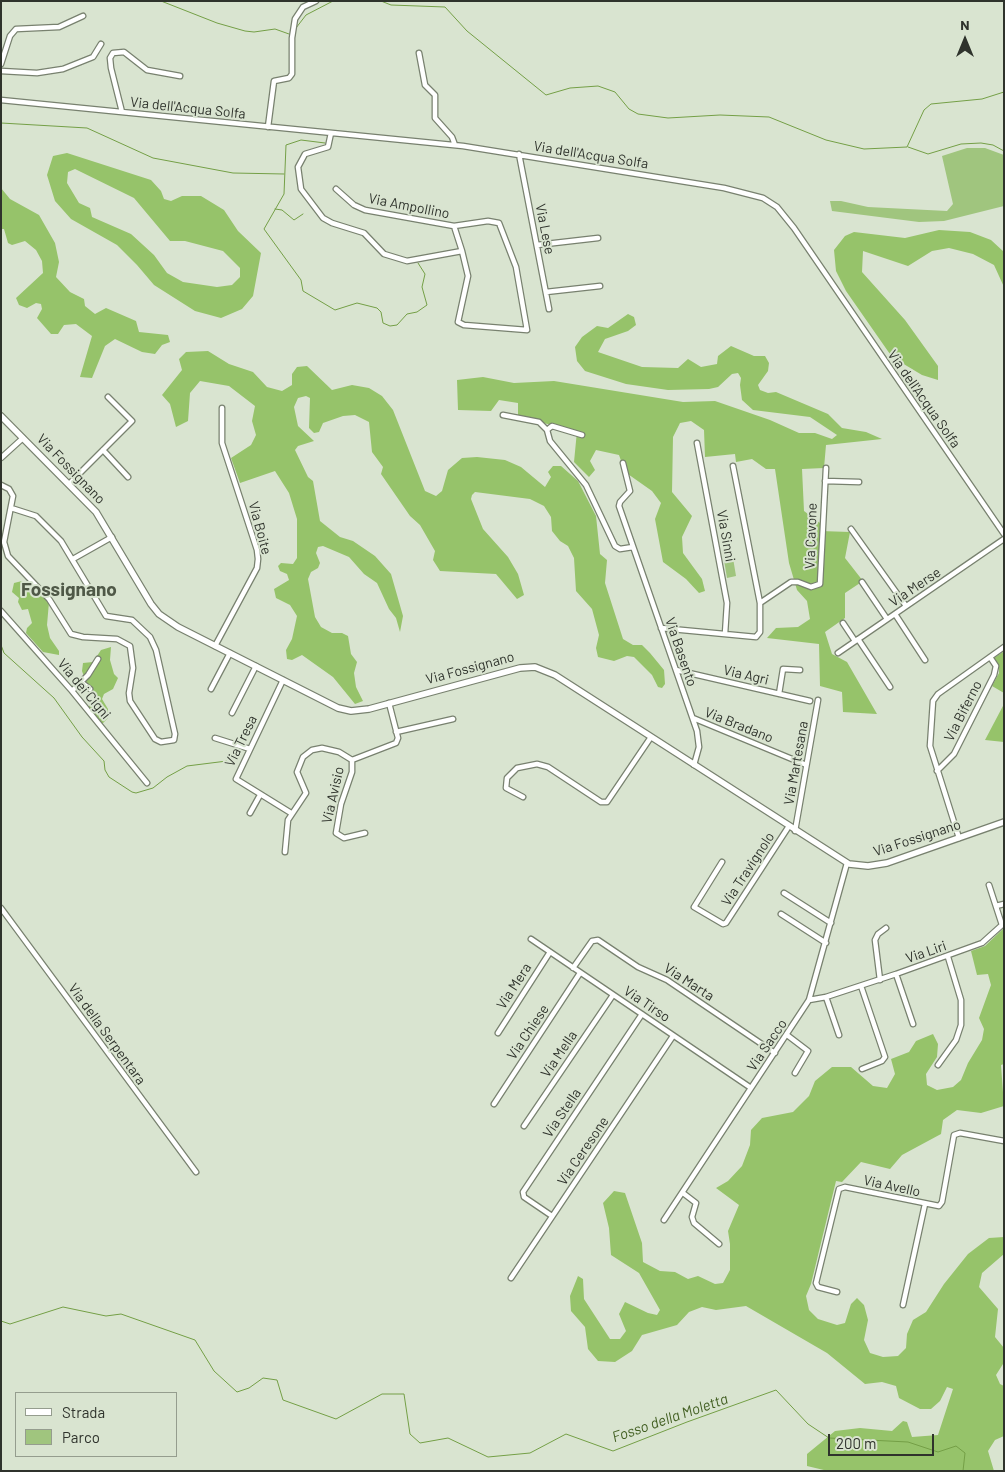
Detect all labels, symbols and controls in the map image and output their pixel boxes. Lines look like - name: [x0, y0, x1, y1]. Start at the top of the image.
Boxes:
- north arrow: [940, 15, 990, 65]
- text: N: [960, 16, 970, 33]
- street label: Via dell'Acqua Solfa: [129, 94, 247, 122]
- street label: Via dell'Acqua Solfa: [532, 138, 650, 172]
- street label: Via Ampollino: [367, 190, 451, 222]
- street label: Via Lese: [532, 202, 558, 256]
- street label: Via dell'Acqua Solfa: [884, 347, 964, 451]
- street label: Via Fossignano: [33, 430, 109, 508]
- street label: Via Boite: [245, 500, 275, 556]
- street label: Via Cavone: [801, 503, 821, 569]
- street label: Via Sinni: [713, 509, 739, 563]
- street label: Via Merse: [886, 564, 944, 610]
- district label: Fossignano: [21, 579, 117, 601]
- street label: Via Basento: [661, 615, 701, 689]
- street label: Via Fossignano: [424, 648, 516, 688]
- street label: Via dei Cigni: [54, 655, 114, 723]
- street label: Via Agri: [722, 662, 770, 688]
- street label: Via Biferno: [941, 678, 985, 744]
- street label: Via Bradano: [702, 704, 776, 746]
- street label: Via Tresa: [221, 712, 261, 770]
- street label: Via Martesana: [780, 720, 812, 806]
- street label: Via Avisio: [318, 765, 348, 825]
- street label: Via Fossignano: [871, 816, 963, 860]
- street label: Via Travignolo: [718, 829, 778, 909]
- street label: Via Liri: [903, 937, 949, 967]
- street label: Via Mera: [493, 960, 535, 1012]
- street label: Via Marta: [661, 960, 717, 1004]
- street label: Via della Serpentara: [65, 980, 149, 1088]
- street label: Via Tirso: [621, 982, 673, 1026]
- street label: Via Chiese: [503, 1001, 553, 1063]
- street label: Via Sacco: [743, 1016, 791, 1074]
- street label: Via Mella: [537, 1027, 581, 1081]
- street label: Via Stella: [539, 1085, 585, 1141]
- street label: Via Ceresone: [554, 1113, 612, 1189]
- street label: Via Avello: [862, 1172, 922, 1200]
- water label: Fosso della Moletta: [610, 1390, 730, 1446]
- legend: [15, 1392, 178, 1457]
- text: Strada: [62, 1403, 105, 1421]
- scale bar: [830, 1424, 936, 1456]
- text: Parco: [62, 1428, 100, 1446]
- text: 200 m: [836, 1434, 876, 1452]

